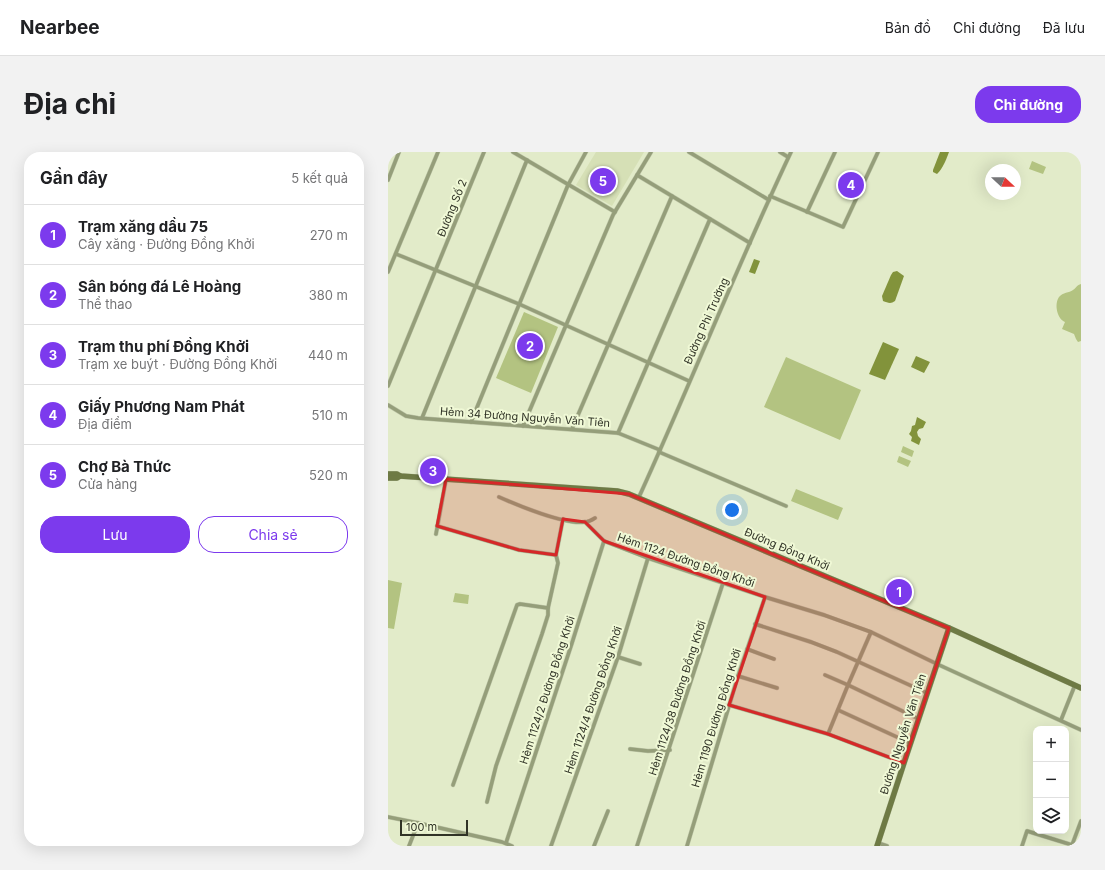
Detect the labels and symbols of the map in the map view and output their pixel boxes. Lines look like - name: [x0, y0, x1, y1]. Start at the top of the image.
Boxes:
- north arrow: [985, 164, 1021, 200]
- pin: 5: [590, 166, 616, 196]
- pin: 4: [838, 170, 864, 200]
- street label: Đường Số 2: [434, 177, 470, 239]
- street label: Đường Phi Trường: [681, 275, 731, 367]
- pin: 2: [517, 331, 543, 361]
- street label: Hẻm 34 Đường Nguyễn Văn Tiên: [439, 403, 611, 430]
- pin: 3: [420, 456, 446, 486]
- your location: [722, 500, 742, 520]
- street label: Đường Đồng Khởi: [742, 525, 832, 573]
- street label: Hẻm 1124 Đường Đồng Khởi: [616, 530, 756, 590]
- pin: 1: [886, 577, 912, 607]
- street label: Hẻm 1124/2 Đường Đồng Khởi: [516, 614, 578, 766]
- street label: Hẻm 1124/38 Đường Đồng Khởi: [645, 619, 709, 777]
- street label: Hẻm 1124/4 Đường Đồng Khởi: [561, 624, 625, 776]
- street label: Hẻm 1190 Đường Đồng Khởi: [688, 647, 744, 789]
- street label: Đường Nguyễn Văn Tiên: [876, 671, 929, 796]
- scale bar: [400, 818, 468, 837]

